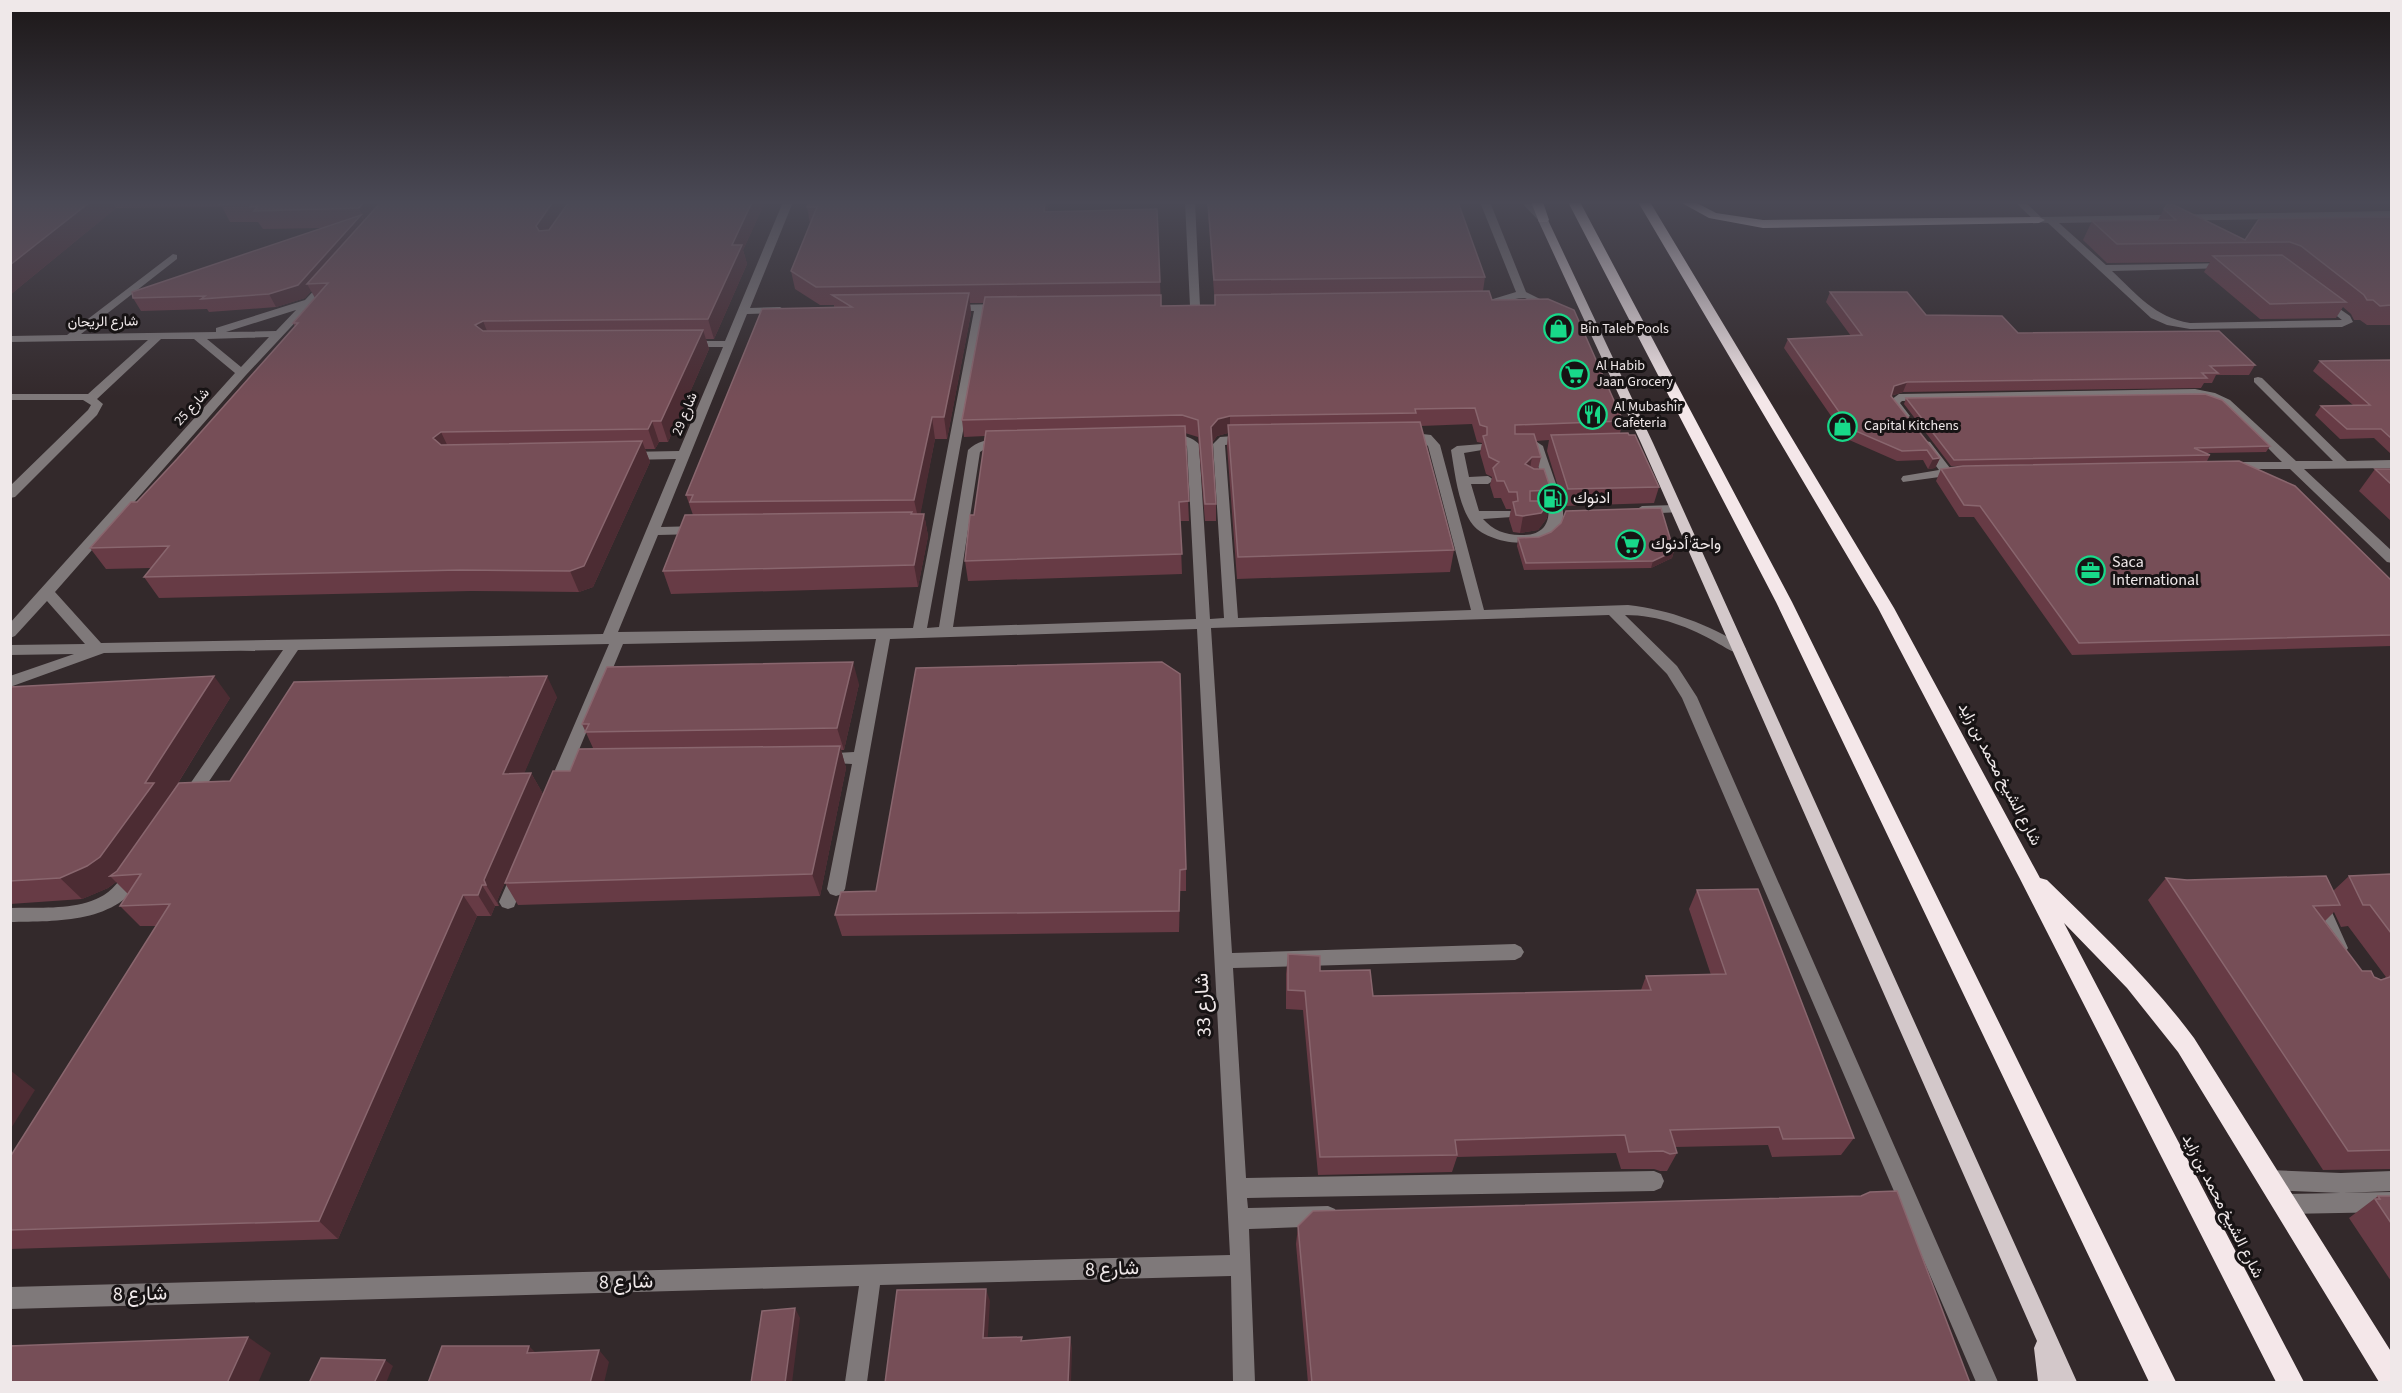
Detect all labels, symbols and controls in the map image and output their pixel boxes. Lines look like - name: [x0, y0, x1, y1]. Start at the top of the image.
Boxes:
- street label: شارع الريحان: [67, 311, 139, 333]
- shop icon: Bin Taleb Pools: [1543, 313, 1575, 345]
- place label: Bin Taleb Pools: [1580, 319, 1669, 339]
- place label: Al Habib Jaan Grocery: [1596, 356, 1673, 392]
- supermarket icon: Al Habib Jaan Grocery: [1559, 358, 1591, 390]
- street label: شارع 25: [170, 384, 214, 430]
- street label: شارع 29: [667, 389, 703, 439]
- place label: Al Mubashir Cafeteria: [1614, 397, 1682, 433]
- restaurant icon: Al Mubashir Cafeteria: [1577, 399, 1609, 431]
- shop icon: Capital Kitchens: [1827, 410, 1859, 442]
- place label: Capital Kitchens: [1864, 416, 1959, 436]
- fuel station icon: ادنوك: [1536, 482, 1568, 514]
- place label: ادنوك: [1573, 487, 1610, 509]
- supermarket icon: واحة أدنوك: [1614, 528, 1646, 560]
- place label: واحة أدنوك: [1651, 533, 1721, 555]
- place label: Saca International: [2112, 551, 2199, 591]
- office icon: Saca International: [2075, 555, 2107, 587]
- street label: شارع الشيخ محمد بن زايد: [1953, 698, 2047, 850]
- street label: شارع 33: [1187, 972, 1219, 1038]
- street label: شارع الشيخ محمد بن زايد: [2177, 1130, 2269, 1282]
- street label: شارع 8: [1084, 1254, 1140, 1284]
- street label: شارع 8: [599, 1268, 653, 1296]
- street label: شارع 8: [113, 1280, 167, 1308]

